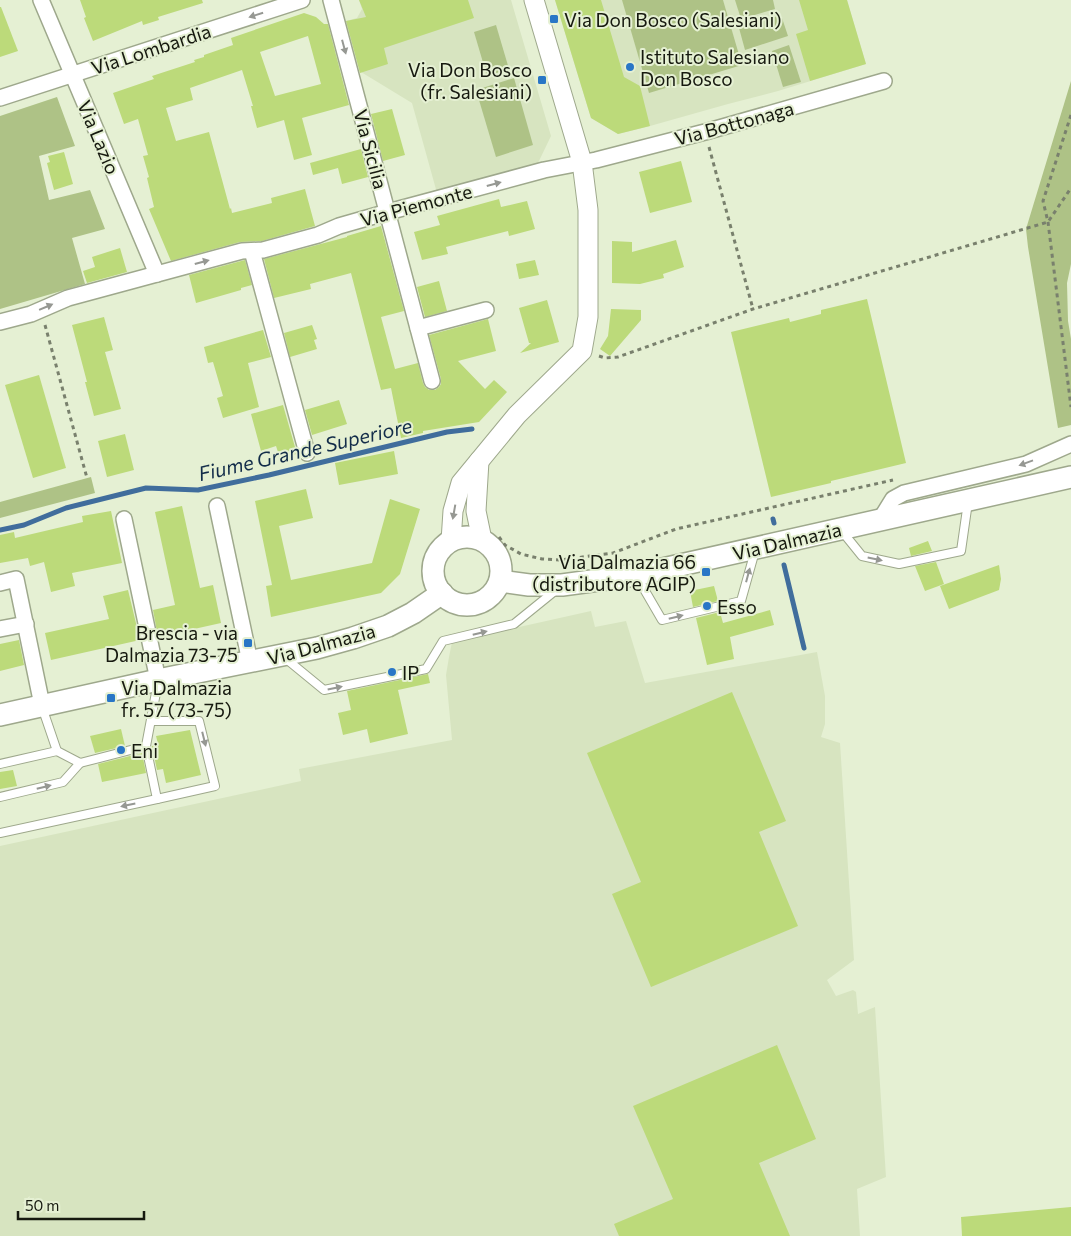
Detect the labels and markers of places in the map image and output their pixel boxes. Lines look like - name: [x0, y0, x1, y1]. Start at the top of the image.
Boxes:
- place label: Via Don Bosco (Salesiani): [564, 8, 782, 31]
- marker: Via Don Bosco (Salesiani): [548, 13, 560, 25]
- place label: Istituto Salesiano Don Bosco: [640, 45, 789, 90]
- place label: Via Don Bosco (fr. Salesiani): [408, 58, 532, 103]
- marker: Istituto Salesiano Don Bosco: [624, 61, 636, 73]
- marker: Via Don Bosco (fr. Salesiani): [536, 74, 548, 86]
- place label: Via Dalmazia 66 (distributore AGIP): [532, 550, 696, 595]
- marker: Via Dalmazia 66 (distributore AGIP): [700, 566, 712, 578]
- place label: Esso: [717, 595, 757, 618]
- marker: Esso: [701, 600, 713, 612]
- place label: Brescia - via Dalmazia 73-75: [105, 621, 238, 666]
- marker: Brescia - via Dalmazia 73-75: [242, 637, 254, 649]
- place label: IP: [402, 661, 419, 684]
- marker: IP: [386, 666, 398, 678]
- place label: Via Dalmazia fr. 57 (73-75): [121, 676, 232, 721]
- marker: Via Dalmazia fr. 57 (73-75): [105, 692, 117, 704]
- place label: Eni: [131, 739, 158, 762]
- marker: Eni: [115, 744, 127, 756]

